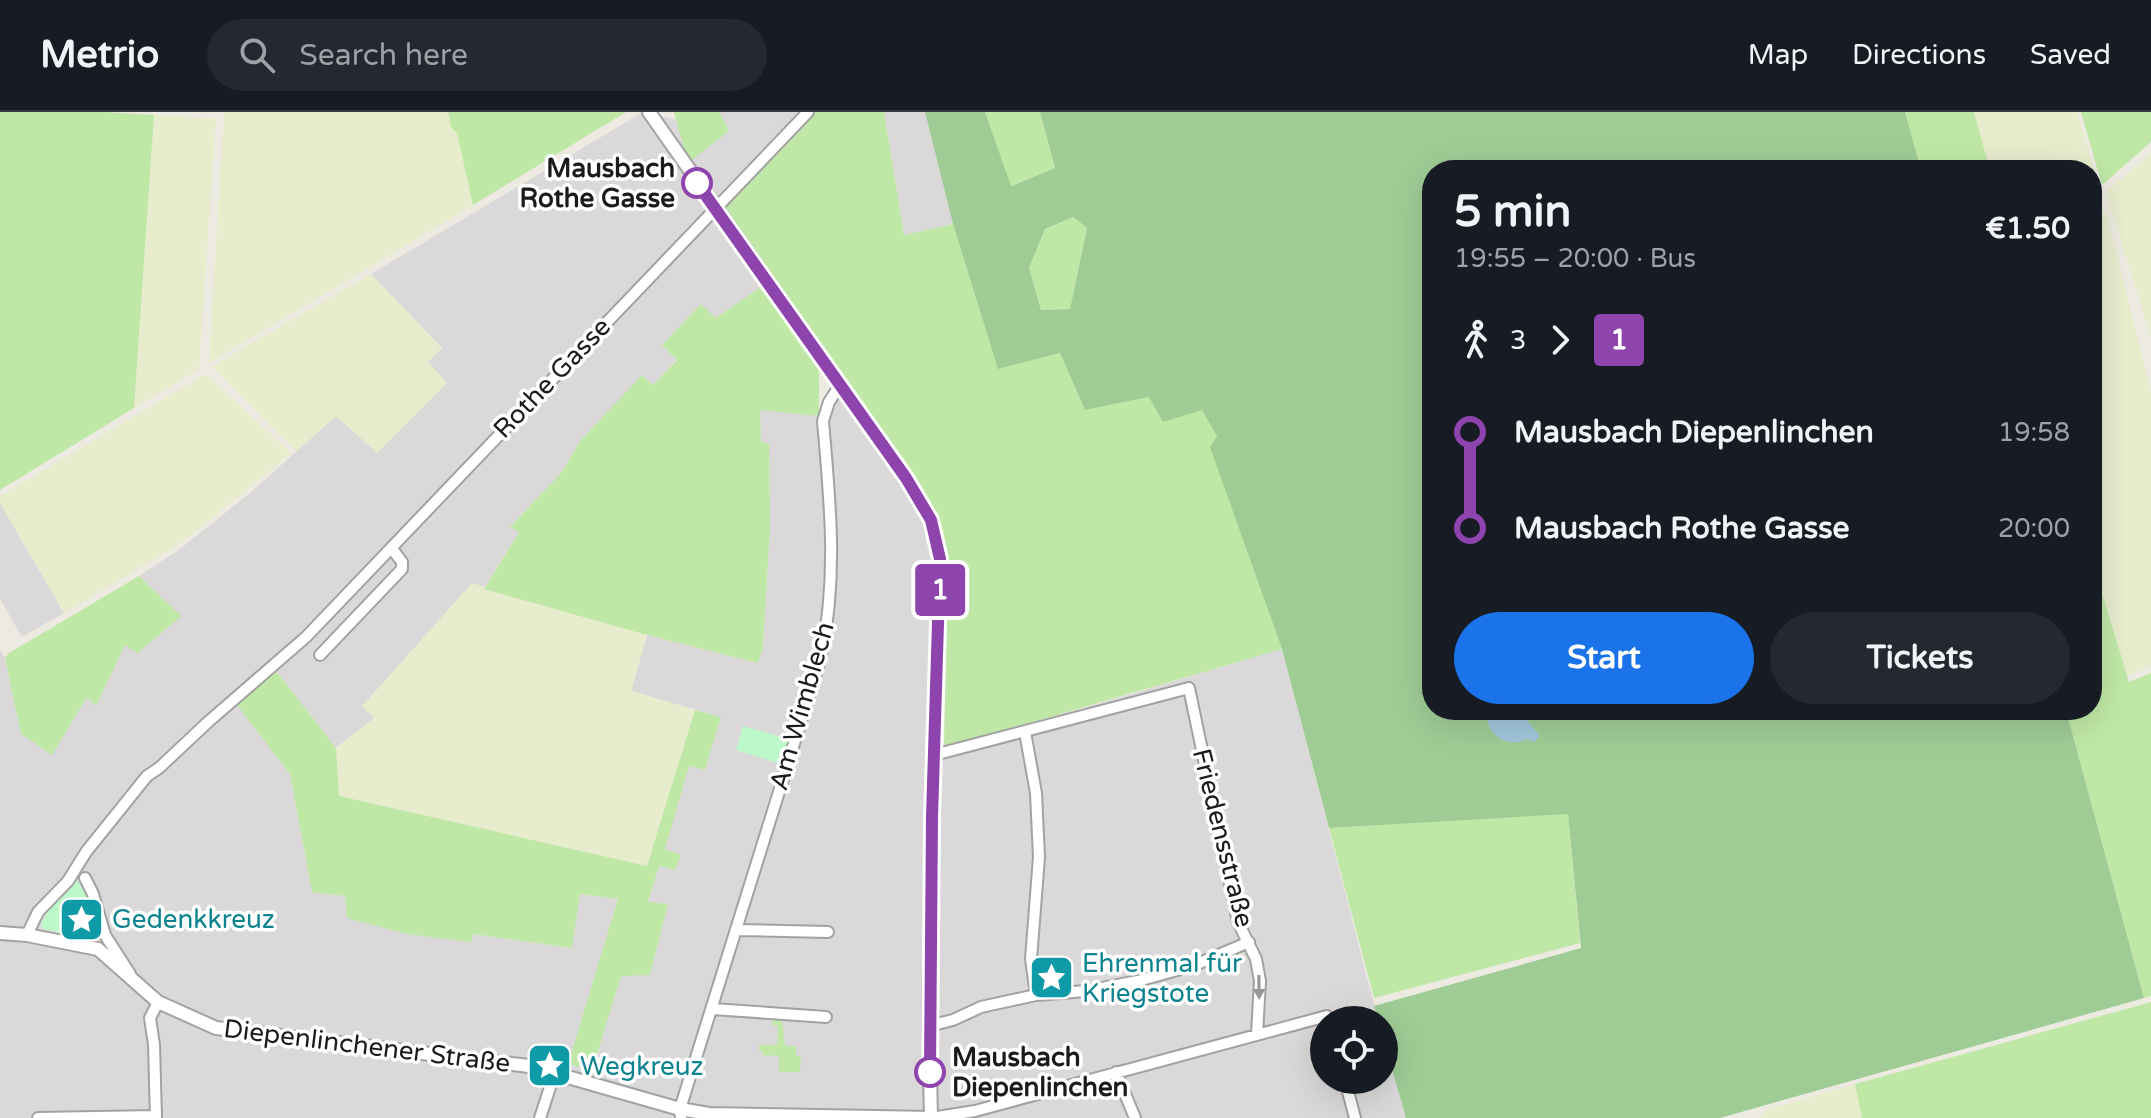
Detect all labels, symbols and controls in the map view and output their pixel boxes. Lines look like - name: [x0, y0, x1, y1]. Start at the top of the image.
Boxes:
- search box: [207, 19, 767, 91]
- text: Metrio: [40, 32, 159, 78]
- icon: search: [235, 33, 279, 77]
- text: Search here: [299, 37, 468, 74]
- text: Map: [1748, 38, 1808, 72]
- text: Directions: [1852, 38, 1986, 72]
- text: Saved: [2030, 38, 2111, 72]
- place label: Mausbach Rothe Gasse: [520, 153, 675, 214]
- marker: Mausbach Rothe Gasse: [682, 168, 712, 198]
- text: 5 min: [1454, 186, 1571, 239]
- text: €1.50: [1985, 210, 2070, 247]
- text: 19:55 – 20:00 · Bus: [1454, 243, 1696, 274]
- street label: Rothe Gasse: [487, 311, 617, 445]
- icon: walk: [1454, 318, 1498, 362]
- icon: forward: [1538, 318, 1582, 362]
- text: 1: [1610, 323, 1628, 357]
- text: 3: [1510, 325, 1526, 356]
- text: Mausbach Diepenlinchen: [1514, 414, 1874, 451]
- text: 19:58: [1998, 417, 2070, 448]
- text: Mausbach Rothe Gasse: [1514, 510, 1850, 547]
- text: 20:00: [1998, 513, 2070, 544]
- line badge: 1: [914, 564, 966, 616]
- text: 1: [931, 573, 949, 607]
- button: Start: [1454, 612, 1754, 704]
- button: Tickets: [1770, 612, 2070, 704]
- street label: Am Wimblech: [763, 618, 841, 794]
- street label: Friedensstraße: [1186, 745, 1260, 931]
- place icon: Gedenkkreuz: [57, 895, 105, 943]
- place label: Gedenkkreuz: [112, 904, 275, 935]
- place label: Ehrenmal für Kriegstote: [1082, 948, 1242, 1009]
- place icon: Ehrenmal für Kriegstote: [1027, 954, 1075, 1002]
- one-way arrow: [1252, 975, 1265, 1000]
- map controls: [1310, 1006, 1398, 1094]
- button: locate: [1310, 1006, 1398, 1094]
- street label: Diepenlinchener Straße: [222, 1013, 512, 1079]
- place icon: Wegkreuz: [525, 1042, 573, 1090]
- place label: Mausbach Diepenlinchen: [952, 1042, 1128, 1103]
- place label: Wegkreuz: [580, 1051, 703, 1082]
- marker: Mausbach Diepenlinchen: [915, 1057, 945, 1087]

